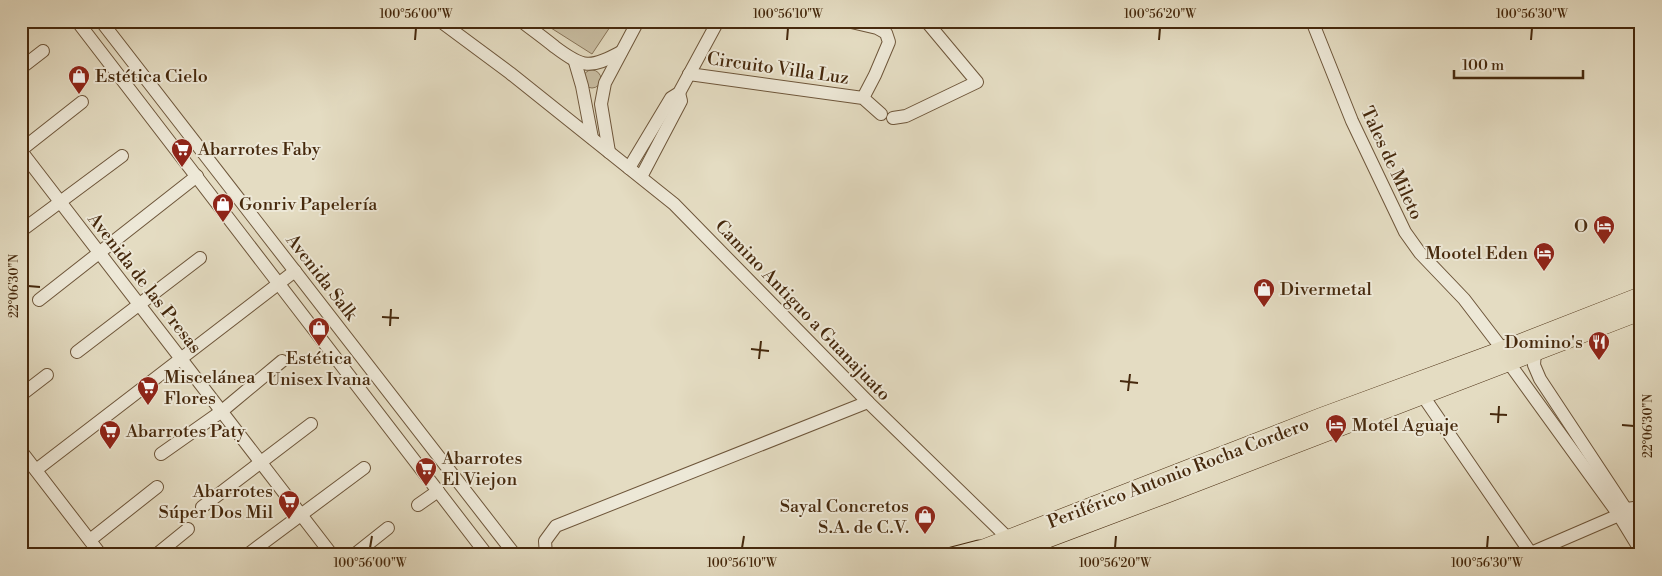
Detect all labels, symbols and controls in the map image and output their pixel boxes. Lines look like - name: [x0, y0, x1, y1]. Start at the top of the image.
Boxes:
- text: 100°56'00"W: [379, 7, 454, 22]
- text: 100°56'10"W: [753, 7, 824, 22]
- text: 100°56'20"W: [1124, 7, 1197, 22]
- text: 100°56'30"W: [1496, 7, 1569, 22]
- street label: Circuito Villa Luz: [706, 47, 850, 90]
- scale bar: [1454, 48, 1583, 80]
- text: 100 m: [1462, 56, 1504, 75]
- shop icon: Estética Cielo: [67, 64, 91, 95]
- place label: Estética Cielo: [95, 65, 208, 88]
- street label: Tales de Mileto: [1355, 103, 1428, 223]
- supermarket icon: Abarrotes Faby: [170, 137, 194, 168]
- place label: Abarrotes Faby: [197, 138, 321, 161]
- shop icon: Gonriv Papelería: [211, 192, 235, 223]
- place label: Gonriv Papelería: [239, 193, 378, 216]
- street label: Avenida de las Presas: [82, 208, 207, 358]
- hotel icon: O: [1592, 214, 1616, 245]
- street label: Camino Antiguo a Guanajuato: [710, 215, 895, 406]
- place label: O: [1574, 215, 1588, 238]
- street label: Avenida Salk: [280, 229, 363, 326]
- hotel icon: Mootel Eden: [1532, 241, 1556, 272]
- place label: Mootel Eden: [1425, 242, 1528, 265]
- text: 22°06'30"N: [7, 254, 22, 318]
- shop icon: Divermetal: [1252, 277, 1276, 308]
- place label: Divermetal: [1280, 278, 1372, 301]
- shop icon: Estética Unisex Ivana: [307, 316, 331, 347]
- restaurant icon: Domino's: [1587, 330, 1611, 361]
- place label: Domino's: [1504, 331, 1583, 354]
- place label: Estética Unisex Ivana: [267, 347, 372, 391]
- place label: Miscelánea Flores: [164, 366, 256, 410]
- supermarket icon: Miscelánea Flores: [136, 375, 160, 406]
- text: 22°06'30"N: [1641, 394, 1656, 458]
- street label: Periférico Antonio Rocha Cordero: [1044, 413, 1312, 534]
- hotel icon: Motel Aguaje: [1324, 413, 1348, 444]
- place label: Motel Aguaje: [1352, 414, 1459, 437]
- supermarket icon: Abarrotes Paty: [98, 419, 122, 450]
- place label: Abarrotes Paty: [125, 420, 246, 443]
- place label: Abarrotes El Viejon: [441, 447, 522, 491]
- supermarket icon: Abarrotes El Viejon: [414, 456, 438, 487]
- place label: Abarrotes Súper Dos Mil: [159, 480, 274, 524]
- supermarket icon: Abarrotes Súper Dos Mil: [277, 489, 301, 520]
- place label: Sayal Concretos S.A. de C.V.: [780, 495, 909, 539]
- shop icon: Sayal Concretos S.A. de C.V.: [913, 504, 937, 535]
- text: 100°56'00"W: [333, 556, 408, 571]
- text: 100°56'10"W: [707, 556, 778, 571]
- text: 100°56'20"W: [1079, 556, 1152, 571]
- text: 100°56'30"W: [1451, 556, 1524, 571]

